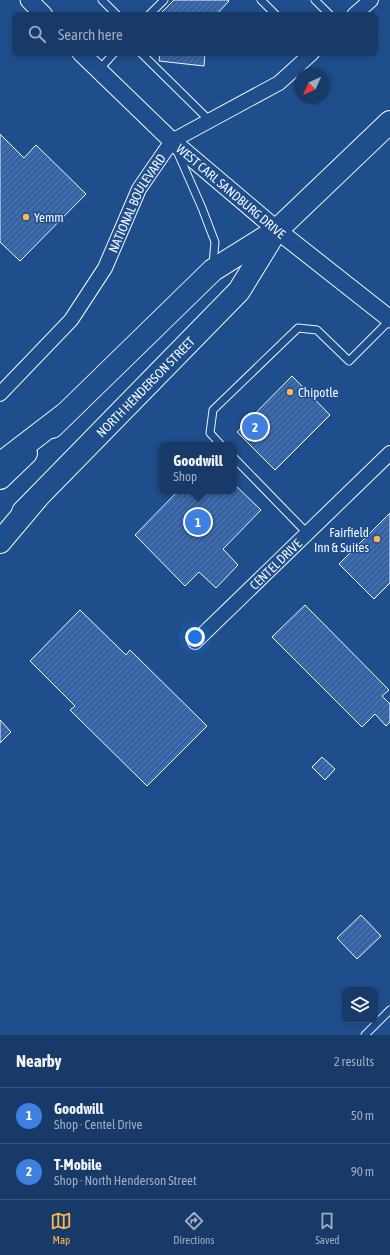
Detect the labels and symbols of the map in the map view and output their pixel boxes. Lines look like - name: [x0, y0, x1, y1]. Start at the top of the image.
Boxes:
- north arrow: [294, 68, 330, 104]
- street label: WEST CARL SANDBURG DRIVE: [173, 141, 289, 242]
- street label: NATIONAL BOULEVARD: [105, 151, 168, 255]
- place label: Yemm: [34, 210, 64, 225]
- marker: Yemm: [21, 212, 31, 222]
- street label: NORTH HENDERSON STREET: [93, 334, 198, 440]
- place label: Chipotle: [298, 385, 338, 400]
- marker: Chipotle: [285, 387, 295, 397]
- pin: 2: [242, 412, 268, 442]
- pin: 1: [185, 507, 211, 537]
- place label: Fairfield Inn & Suites: [314, 525, 369, 555]
- marker: Fairfield Inn & Suites: [372, 534, 382, 544]
- street label: CENTEL DRIVE: [246, 535, 305, 592]
- your location: [185, 627, 205, 647]

